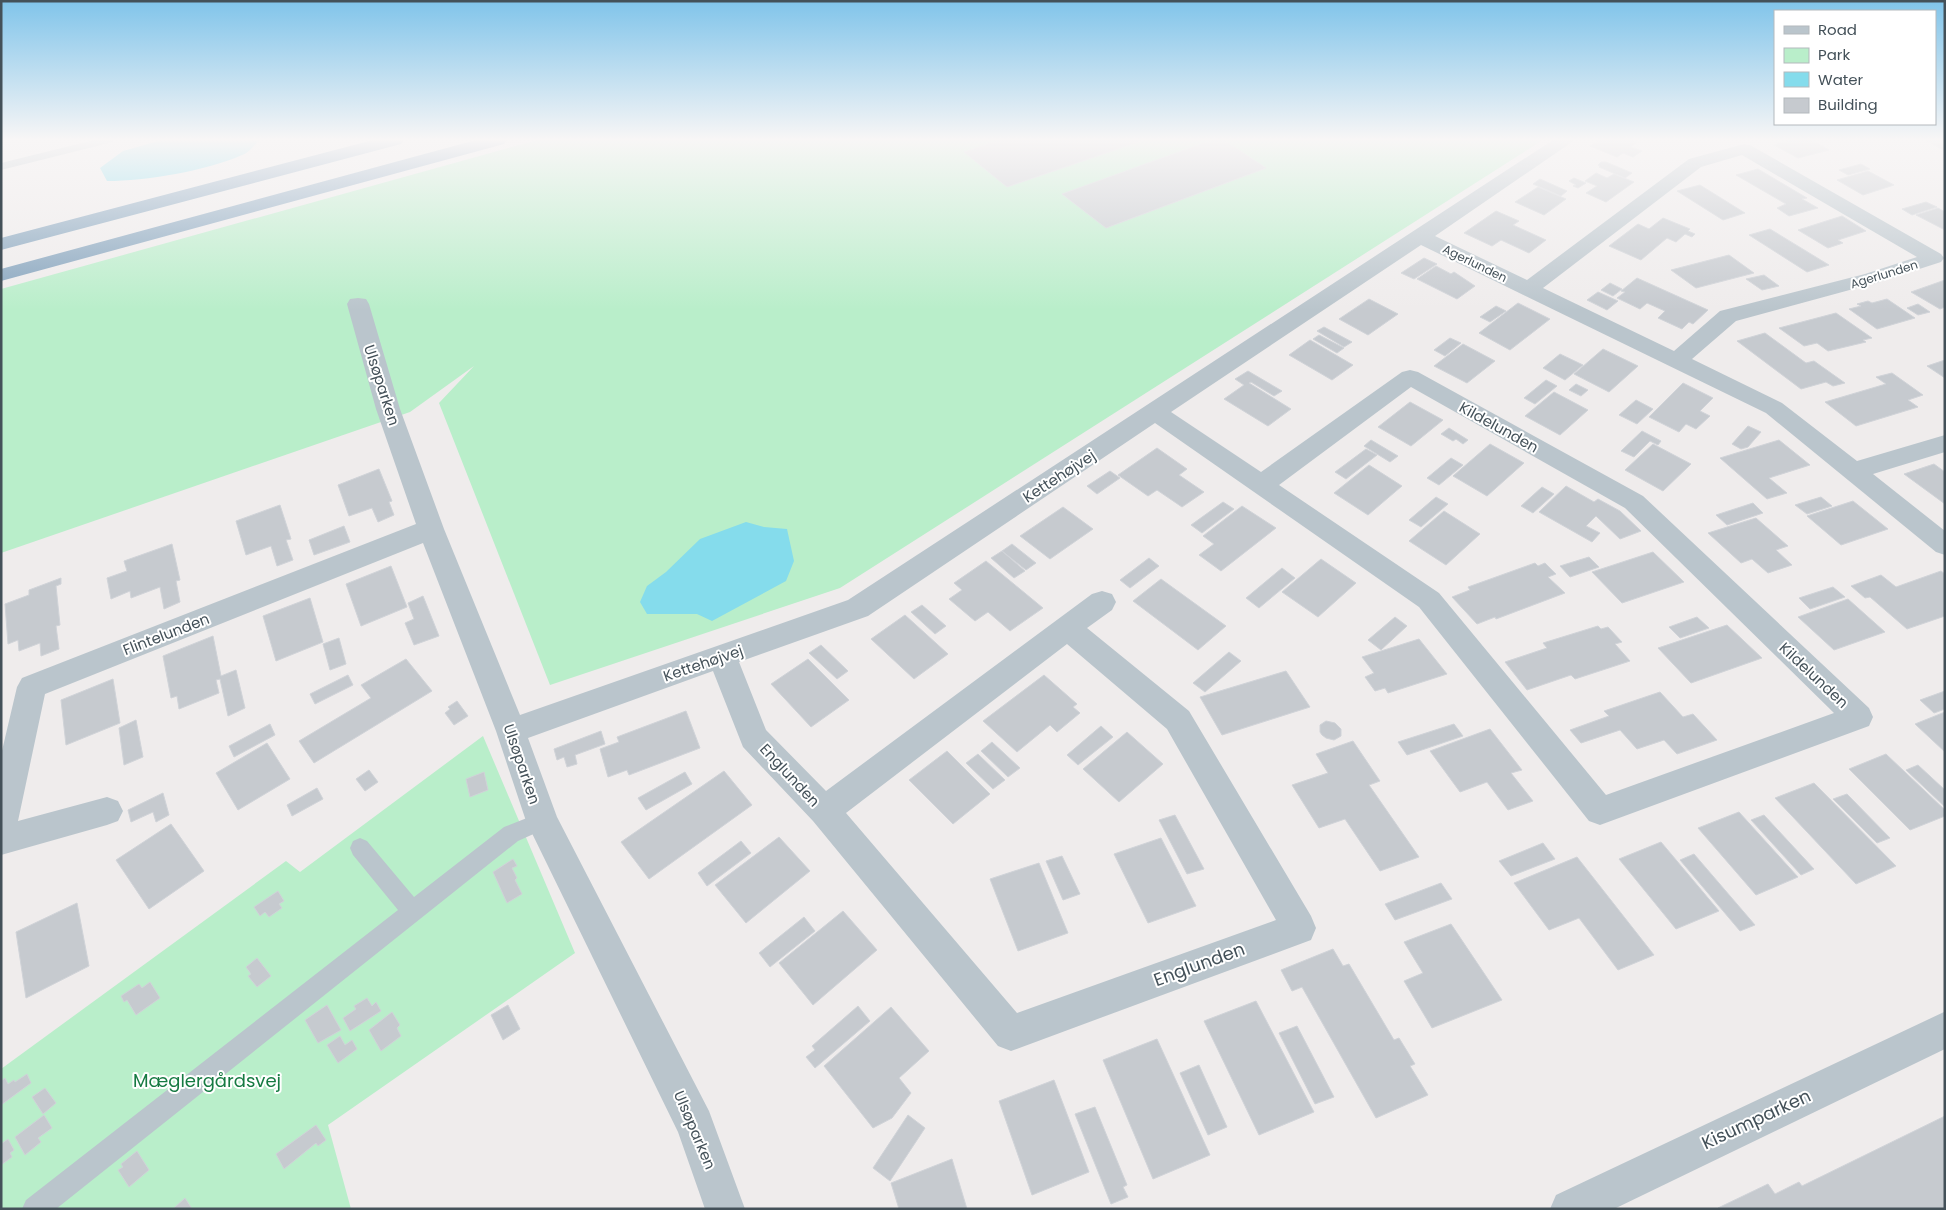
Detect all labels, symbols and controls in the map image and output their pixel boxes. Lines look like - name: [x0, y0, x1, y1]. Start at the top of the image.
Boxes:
- legend: [1774, 10, 1936, 125]
- text: Road: [1818, 19, 1857, 40]
- text: Park: [1818, 44, 1850, 65]
- text: Water: [1818, 69, 1864, 90]
- text: Building: [1818, 94, 1878, 115]
- street label: Agerlunden: [1440, 240, 1510, 286]
- street label: Agerlunden: [1848, 256, 1920, 292]
- street label: Ulsøparken: [359, 342, 405, 428]
- street label: Kildelunden: [1456, 397, 1542, 457]
- street label: Kettehøjvej: [1019, 445, 1099, 507]
- street label: Flintelunden: [120, 608, 212, 660]
- street label: Kildelunden: [1775, 637, 1853, 713]
- street label: Kettehøjvej: [660, 640, 746, 686]
- street label: Ulsøparken: [498, 721, 546, 807]
- street label: Englunden: [755, 739, 825, 811]
- street label: Englunden: [1150, 936, 1248, 992]
- park label: Mæglergårdsvej: [133, 1068, 281, 1093]
- street label: Kisumparken: [1697, 1083, 1815, 1155]
- street label: Ulsøparken: [669, 1087, 721, 1173]

